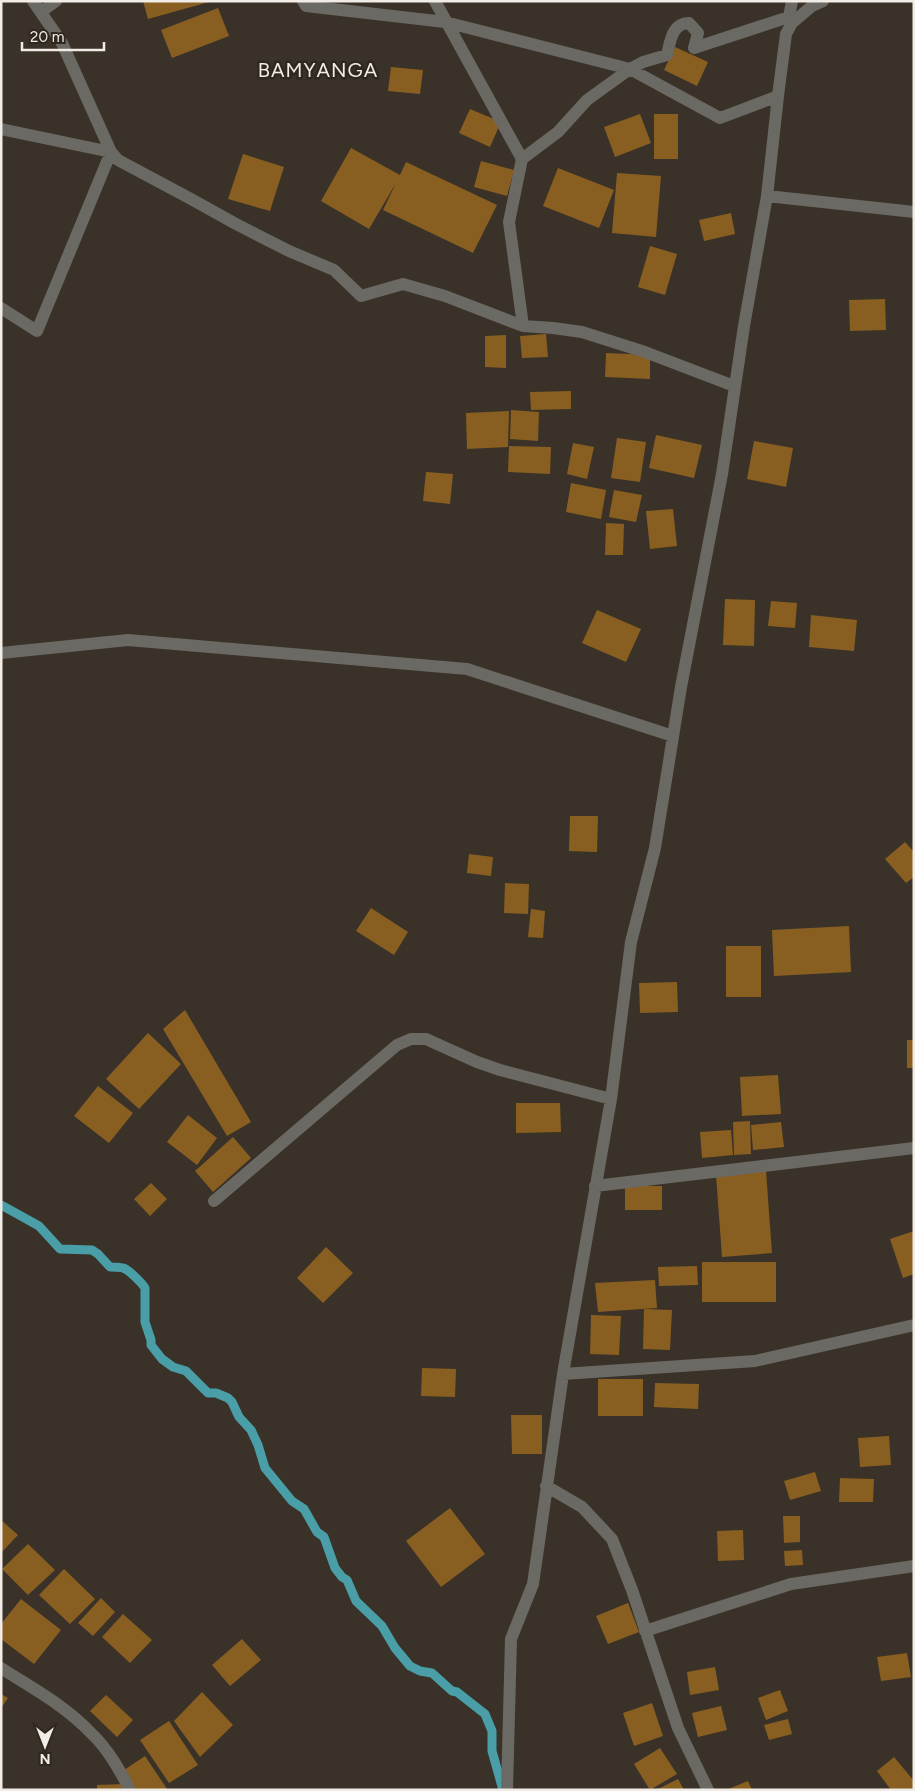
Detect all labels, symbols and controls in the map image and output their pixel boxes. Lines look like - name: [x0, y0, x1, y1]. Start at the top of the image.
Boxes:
- scale bar: [22, 20, 105, 52]
- text: 20 m: [30, 28, 64, 46]
- district label: BAMYANGA: [258, 58, 378, 82]
- north arrow: [20, 1721, 70, 1771]
- text: N: [40, 1750, 50, 1767]

